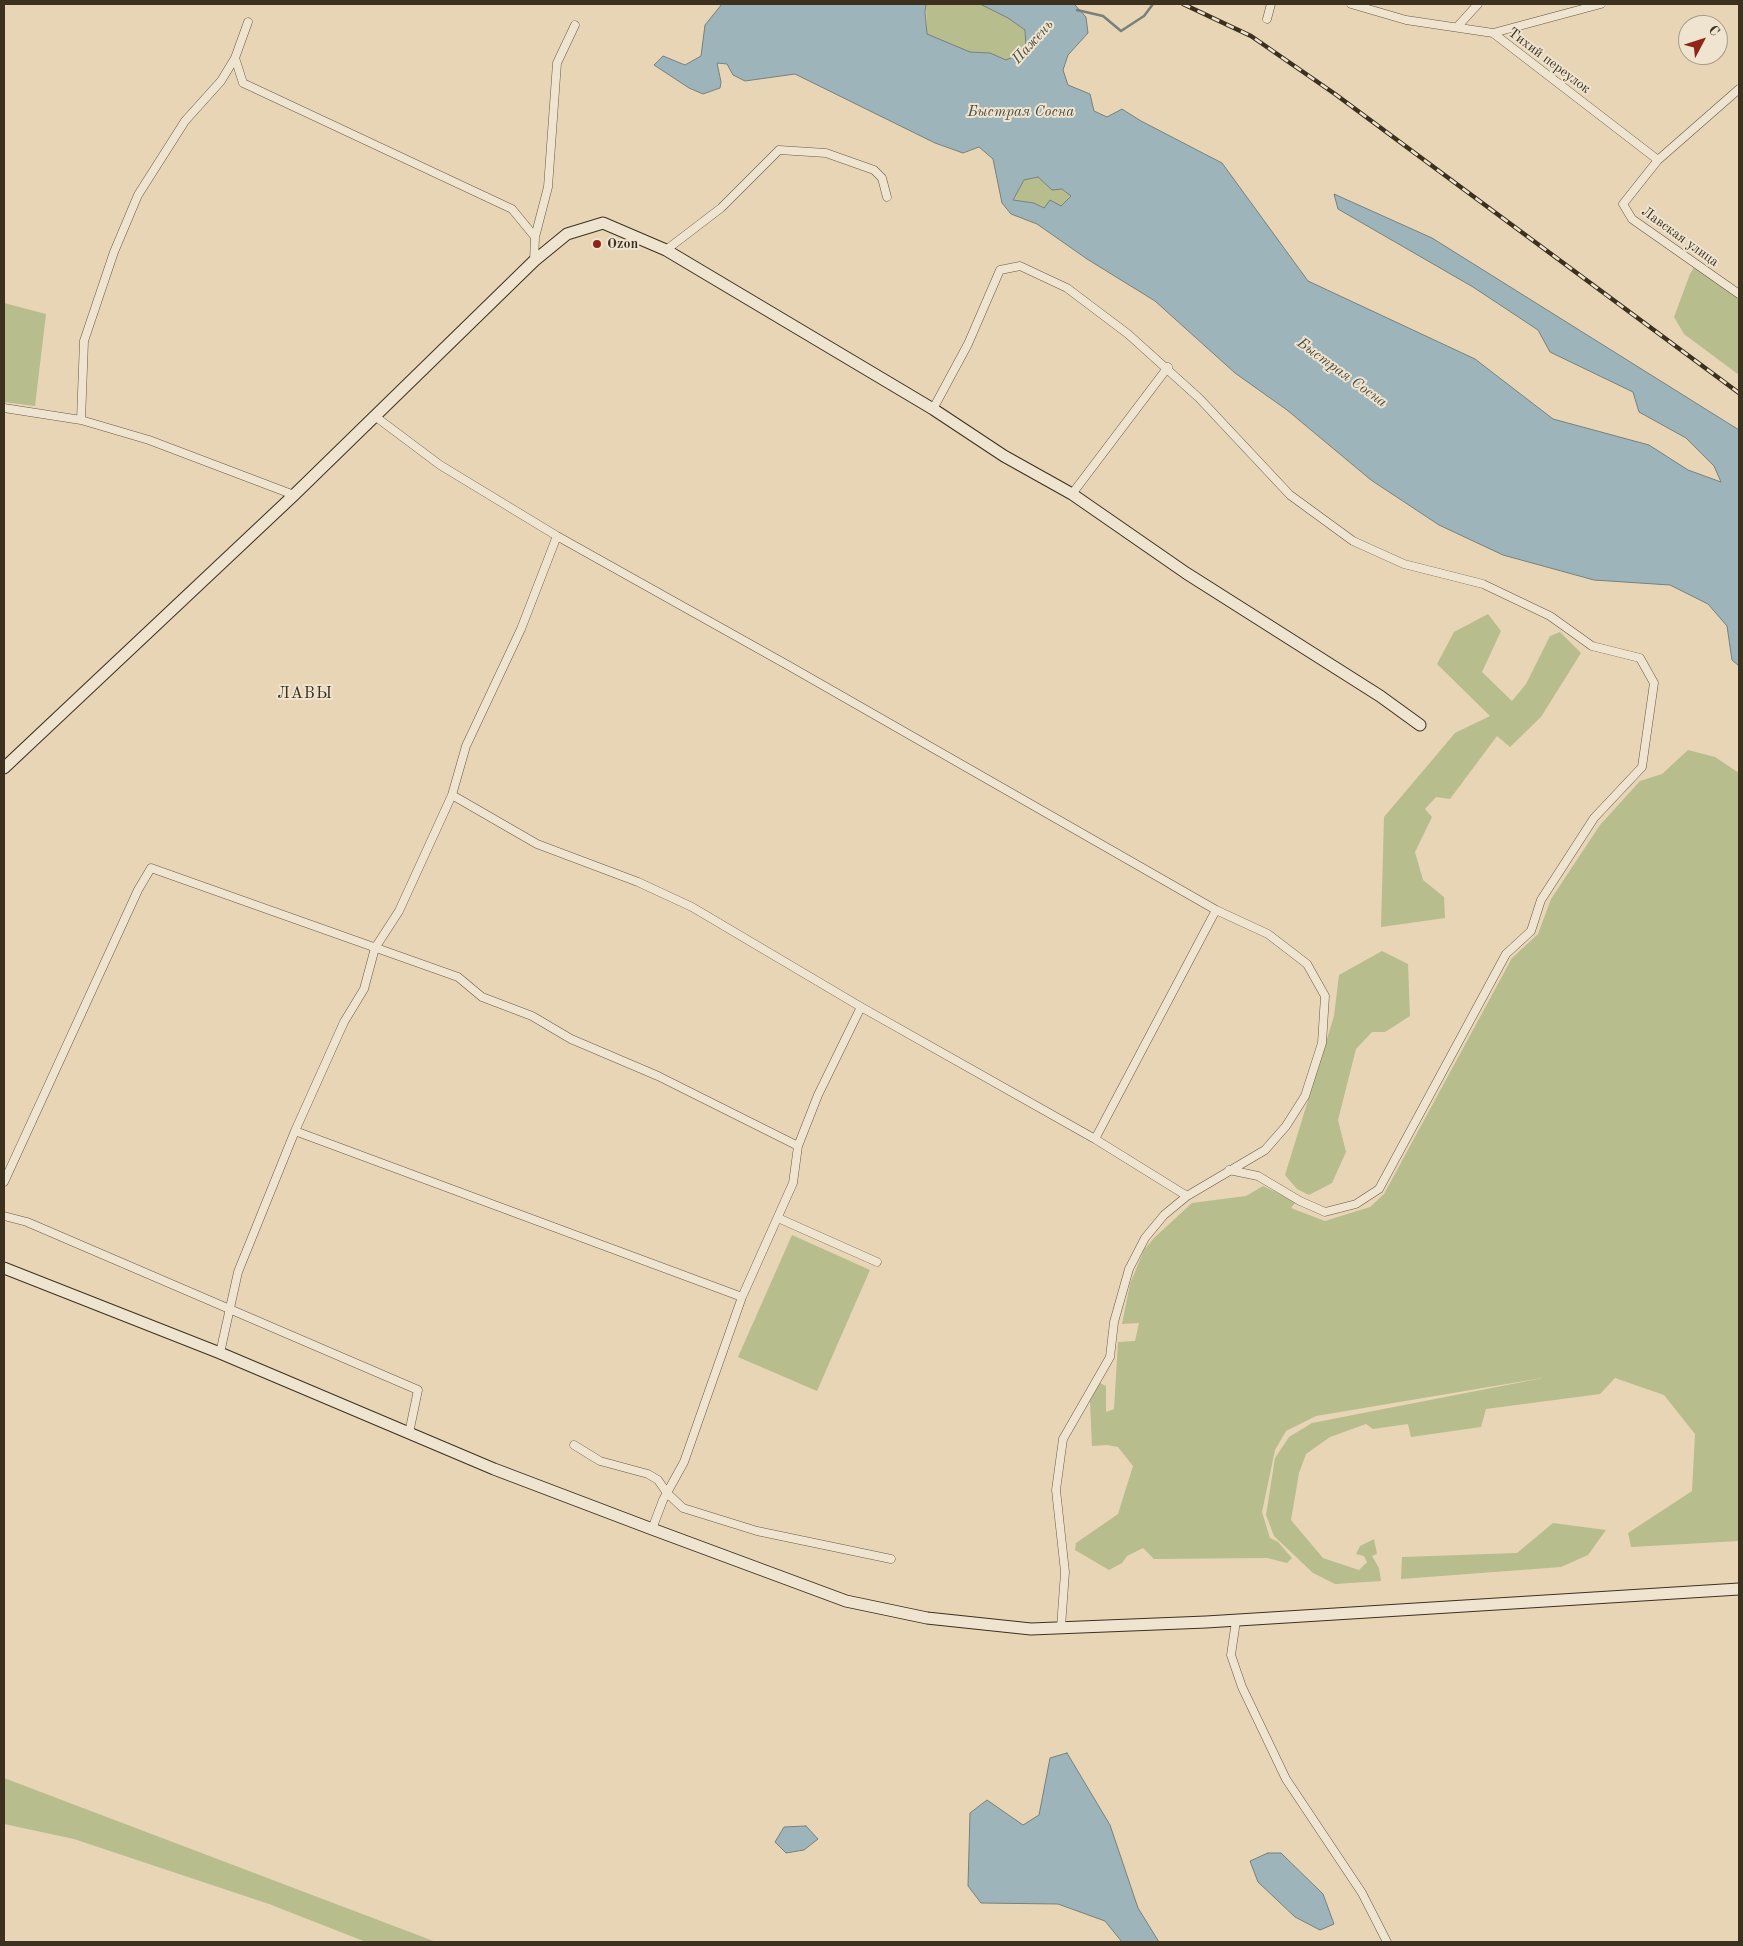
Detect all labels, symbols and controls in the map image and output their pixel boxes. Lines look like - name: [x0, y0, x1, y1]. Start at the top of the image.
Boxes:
- north arrow: [1678, 15, 1728, 65]
- water label: Пажень: [1008, 16, 1058, 68]
- text: С: [1705, 23, 1722, 39]
- street label: Тихий переулок: [1504, 24, 1594, 98]
- water label: Быстрая Сосна: [968, 103, 1074, 121]
- street label: Лавская улица: [1638, 203, 1722, 271]
- place label: Ozon: [607, 236, 638, 252]
- marker: Ozon: [591, 238, 603, 250]
- water label: Быстрая Сосна: [1294, 334, 1390, 412]
- district label: ЛАВЫ: [277, 684, 333, 704]

